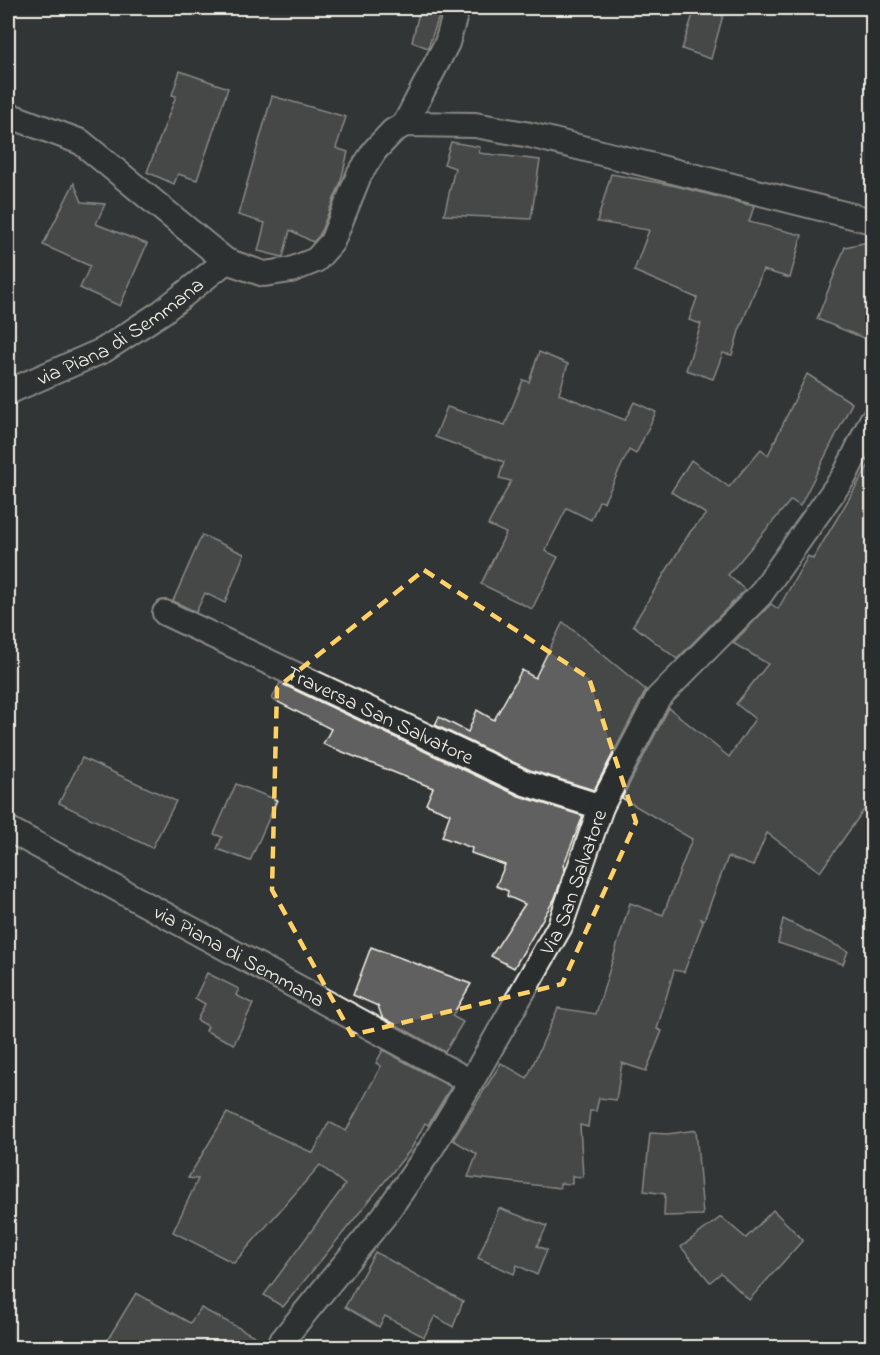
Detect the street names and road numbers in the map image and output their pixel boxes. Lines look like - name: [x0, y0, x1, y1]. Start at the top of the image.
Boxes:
- street label: via Piana di Semmana: [33, 271, 211, 395]
- street label: Traversa San Salvatore: [281, 659, 479, 774]
- street label: Via San Salvatore: [533, 805, 616, 962]
- street label: via Piana di Semmana: [148, 898, 330, 1016]

